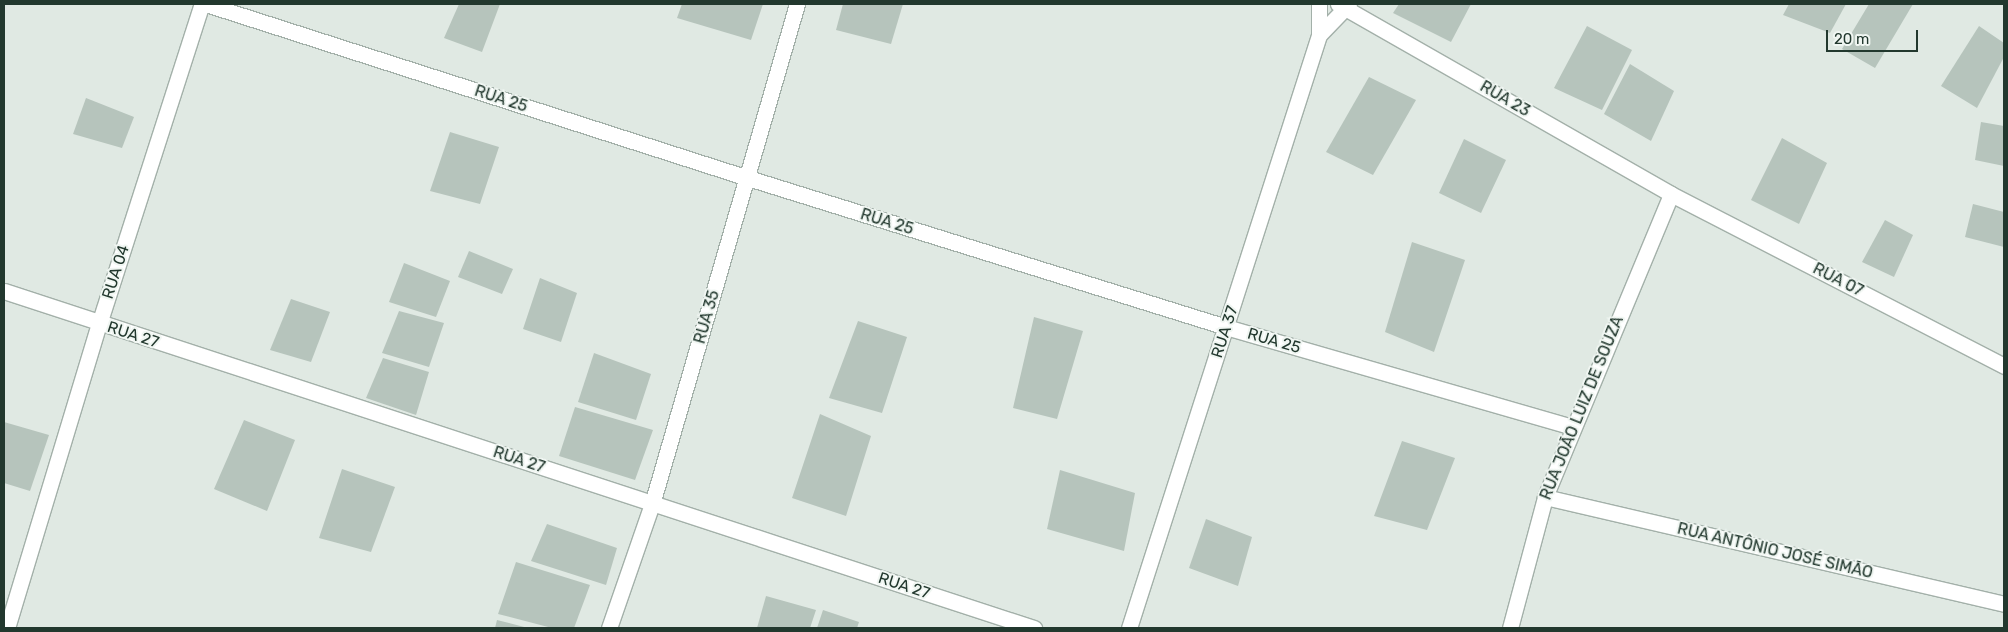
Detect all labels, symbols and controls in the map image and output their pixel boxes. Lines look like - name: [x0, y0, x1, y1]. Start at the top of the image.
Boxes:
- scale bar: [1828, 20, 1920, 52]
- text: 20 m: [1834, 30, 1869, 48]
- street label: RUA 23: [1476, 77, 1534, 121]
- street label: RUA 25: [472, 81, 530, 117]
- street label: RUA 25: [858, 205, 916, 239]
- street label: RUA 04: [98, 242, 134, 302]
- street label: RUA 07: [1809, 259, 1867, 301]
- street label: RUA 35: [690, 288, 724, 346]
- street label: RUA 37: [1208, 303, 1242, 361]
- street label: RUA JOÃO LUIZ DE SOUZA: [1536, 313, 1628, 503]
- street label: RUA 27: [104, 318, 162, 352]
- street label: RUA 25: [1245, 324, 1303, 358]
- street label: RUA 27: [490, 443, 548, 477]
- street label: RUA ANTÔNIO JOSÉ SIMÃO: [1675, 519, 1875, 583]
- street label: RUA 27: [875, 569, 933, 603]

